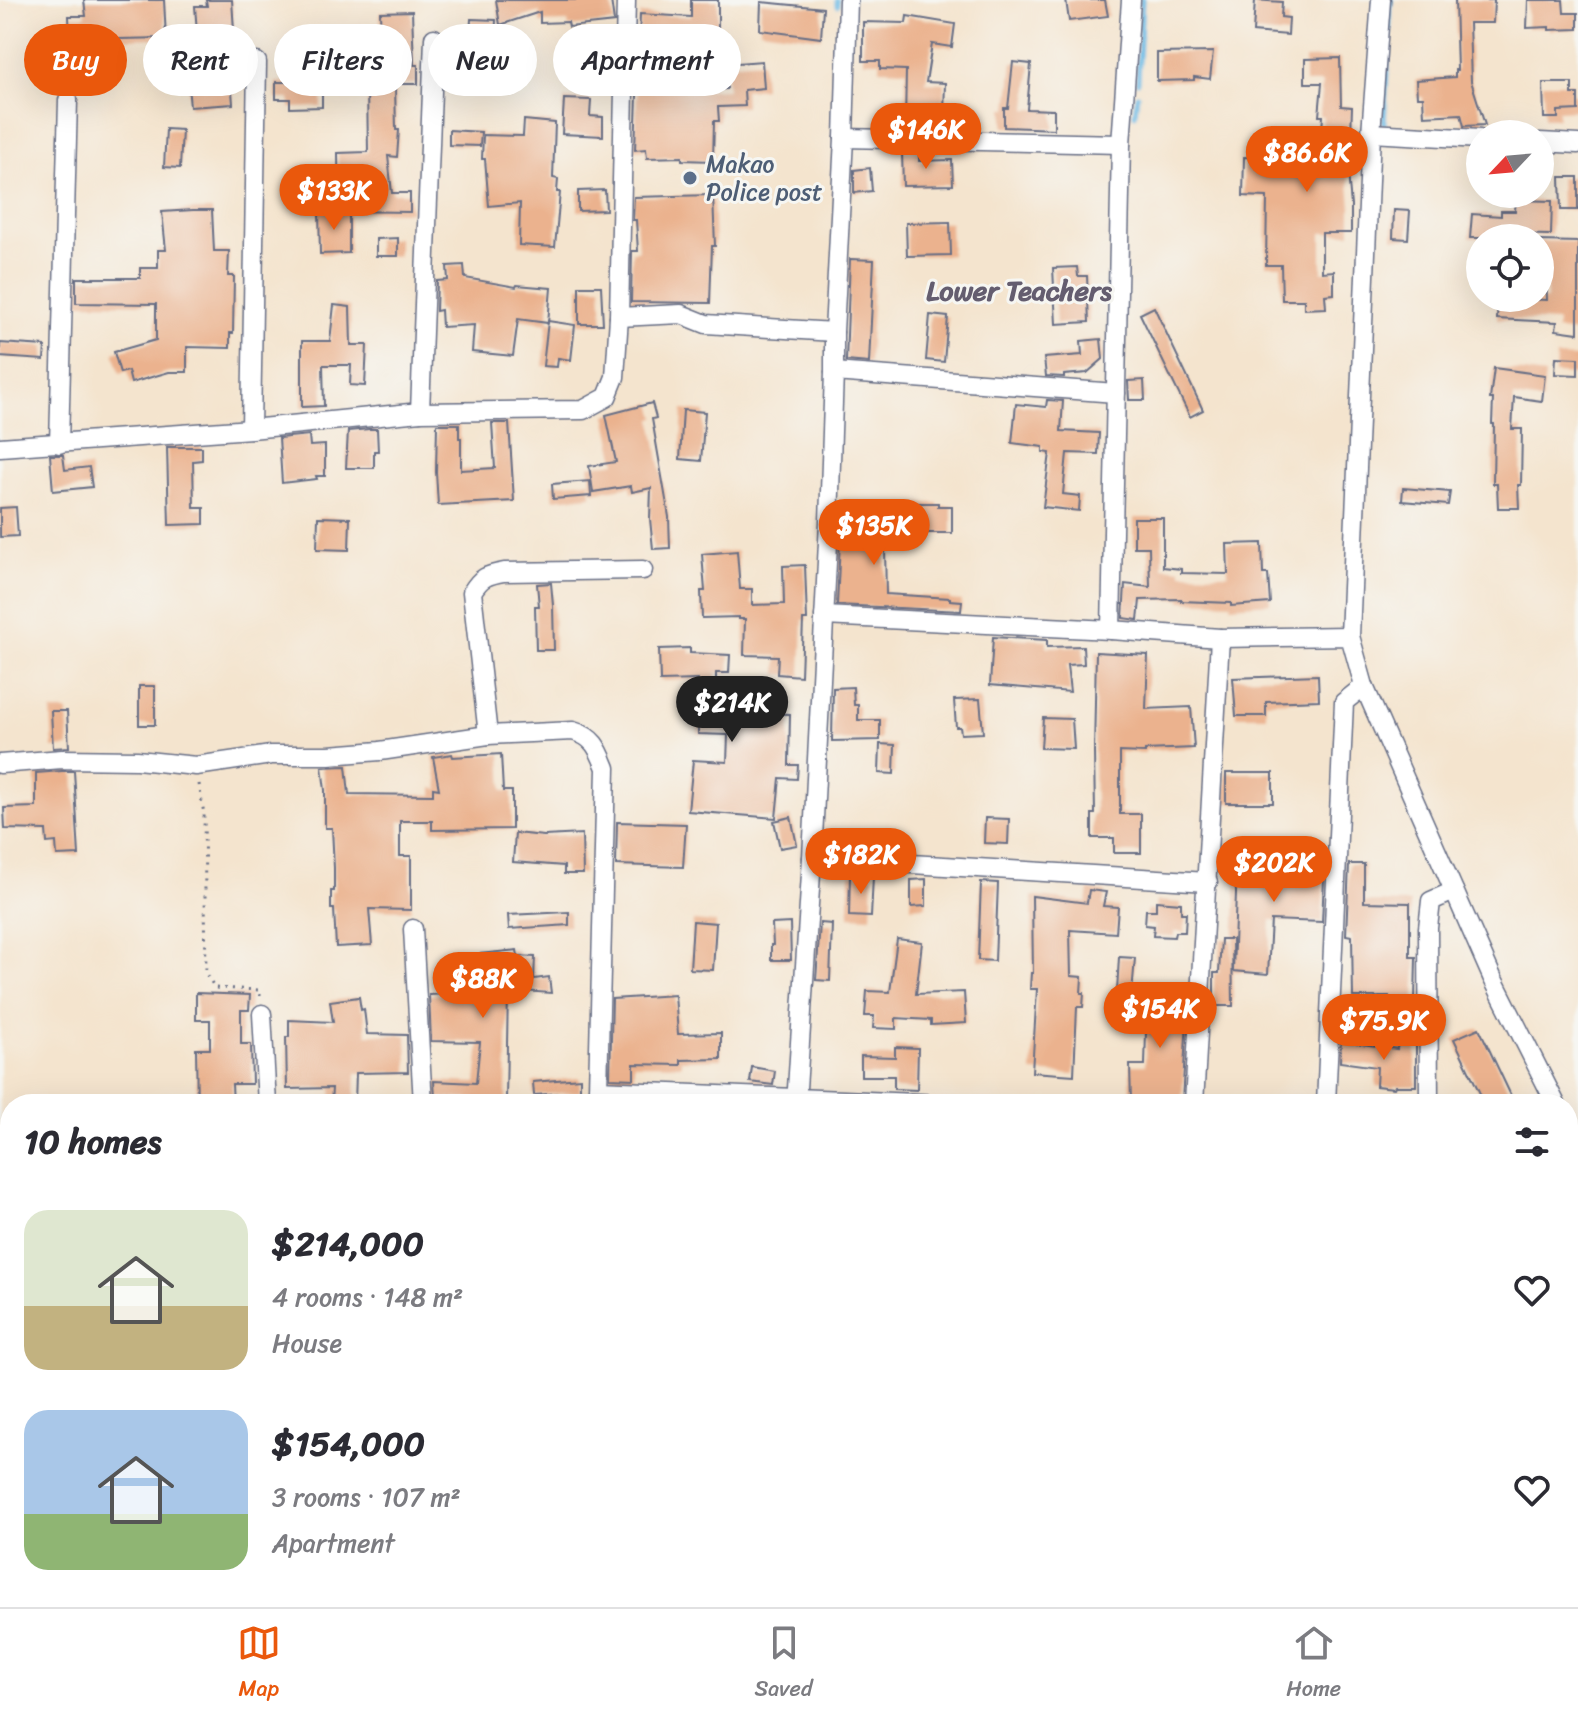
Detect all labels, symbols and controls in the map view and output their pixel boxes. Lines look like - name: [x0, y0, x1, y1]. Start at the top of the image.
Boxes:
- chip: Buy: [24, 24, 127, 96]
- chip: Rent: [143, 24, 258, 96]
- chip: Filters: [274, 24, 412, 96]
- chip: New: [428, 24, 537, 96]
- chip: Apartment: [553, 24, 741, 96]
- pin: $146K: [870, 103, 982, 171]
- text: $146K: [888, 106, 964, 152]
- north arrow: [1466, 120, 1554, 208]
- map controls: [1466, 120, 1554, 312]
- pin: $86.6K: [1242, 126, 1372, 194]
- text: $86.6K: [1264, 129, 1350, 175]
- place label: Makao Police post: [706, 143, 822, 213]
- pin: $133K: [278, 164, 390, 232]
- text: $133K: [297, 167, 371, 213]
- marker: Makao Police post: [681, 169, 699, 187]
- button: locate: [1466, 224, 1554, 312]
- district label: Lower Teachers: [926, 266, 1112, 315]
- pin: $135K: [818, 499, 930, 567]
- text: $135K: [837, 502, 911, 548]
- pin: $214K: [676, 676, 788, 744]
- text: $214K: [694, 679, 770, 725]
- pin: $182K: [805, 828, 917, 896]
- text: $182K: [823, 831, 899, 877]
- pin: $202K: [1218, 836, 1330, 904]
- text: $202K: [1234, 839, 1314, 885]
- pin: $88K: [436, 952, 530, 1020]
- text: $88K: [451, 955, 515, 1001]
- pin: $154K: [1104, 982, 1216, 1050]
- text: $154K: [1122, 985, 1198, 1031]
- pin: $75.9K: [1319, 994, 1449, 1062]
- text: $75.9K: [1340, 997, 1428, 1043]
- text: 10 homes: [24, 1112, 162, 1172]
- icon: filters: [1510, 1120, 1554, 1164]
- text: $214,000: [272, 1214, 424, 1274]
- icon: home: [88, 1242, 184, 1338]
- icon: heart: [1510, 1268, 1554, 1312]
- text: 4 rooms · 148 m²: [272, 1274, 463, 1320]
- text: House: [272, 1320, 342, 1366]
- text: $154,000: [272, 1414, 425, 1474]
- icon: home: [88, 1442, 184, 1538]
- icon: heart: [1510, 1468, 1554, 1512]
- text: 3 rooms · 107 m²: [272, 1474, 461, 1520]
- text: Apartment: [272, 1520, 395, 1566]
- tab: Map: [237, 1621, 281, 1708]
- tab: Saved: [755, 1621, 813, 1708]
- tab: Home: [1286, 1621, 1341, 1708]

